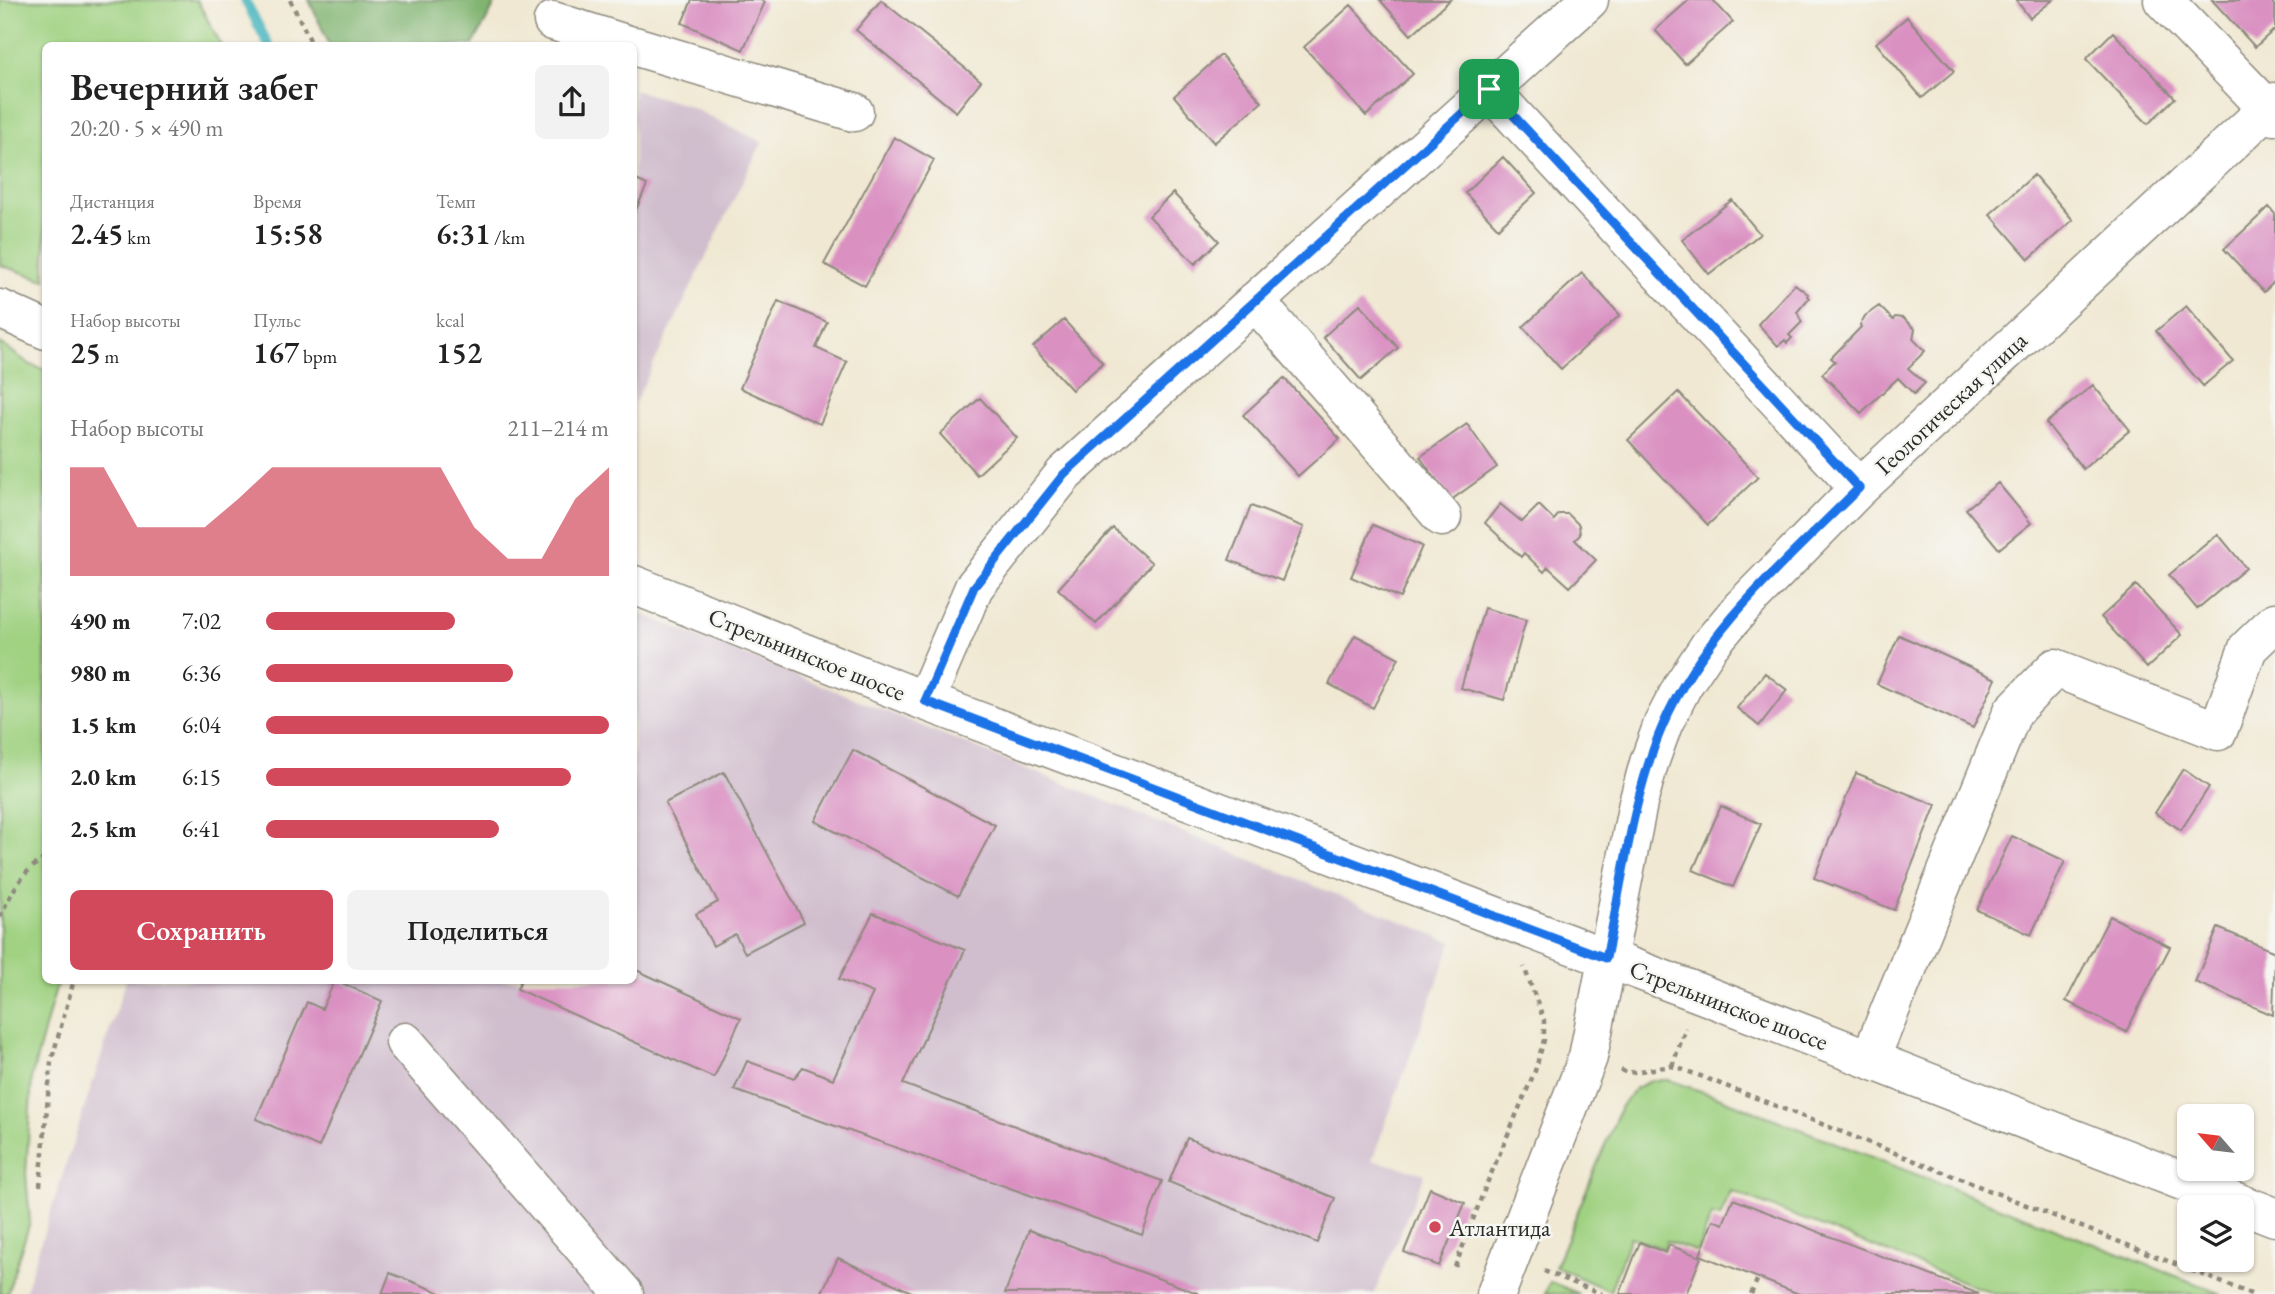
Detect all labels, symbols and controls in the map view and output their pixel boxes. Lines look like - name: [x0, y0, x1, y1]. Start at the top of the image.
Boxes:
- pin: [1459, 59, 1519, 119]
- text: Вечерний забег: [70, 62, 318, 111]
- button: share: [535, 65, 609, 139]
- icon: arrive: [1470, 70, 1508, 108]
- text: 20:20 · 5 × 490 m: [70, 113, 223, 143]
- text: Дистанция: [70, 189, 155, 214]
- text: Время: [253, 189, 302, 214]
- text: Темп: [436, 189, 476, 214]
- text: 2.45: [70, 214, 123, 253]
- text: 15:58: [253, 214, 323, 253]
- text: 6:31: [436, 214, 490, 253]
- text: km: [123, 225, 151, 250]
- text: /km: [490, 225, 525, 250]
- text: Набор высоты: [70, 308, 181, 333]
- text: Пульс: [253, 308, 301, 333]
- text: kcal: [436, 308, 465, 333]
- street label: Геологическая улица: [1868, 324, 2034, 481]
- text: 25: [70, 333, 101, 372]
- text: 167: [253, 333, 299, 372]
- text: 152: [436, 333, 482, 372]
- text: m: [101, 344, 119, 369]
- text: bpm: [299, 344, 337, 369]
- text: Набор высоты: [70, 413, 204, 443]
- text: 211–214 m: [508, 413, 609, 443]
- street label: Стрельнинское шоссе: [704, 600, 910, 708]
- text: 490 m: [70, 606, 131, 636]
- text: 7:02: [182, 606, 221, 636]
- text: 980 m: [70, 658, 131, 688]
- text: 6:36: [182, 658, 221, 688]
- text: 1.5 km: [70, 710, 137, 740]
- text: 6:04: [182, 710, 221, 740]
- text: 2.0 km: [70, 762, 137, 792]
- text: 6:15: [182, 762, 221, 792]
- text: 2.5 km: [70, 814, 137, 844]
- text: 6:41: [182, 814, 221, 844]
- button: Сохранить: [70, 890, 333, 970]
- button: Поделиться: [347, 890, 609, 970]
- street label: Стрельнинское шоссе: [1625, 953, 1833, 1057]
- north arrow: [2177, 1104, 2254, 1181]
- map controls: [2177, 1104, 2254, 1272]
- button: layers: [2177, 1195, 2254, 1272]
- place label: Атлантида: [1448, 1212, 1551, 1243]
- marker: Атлантида: [1427, 1219, 1443, 1235]

